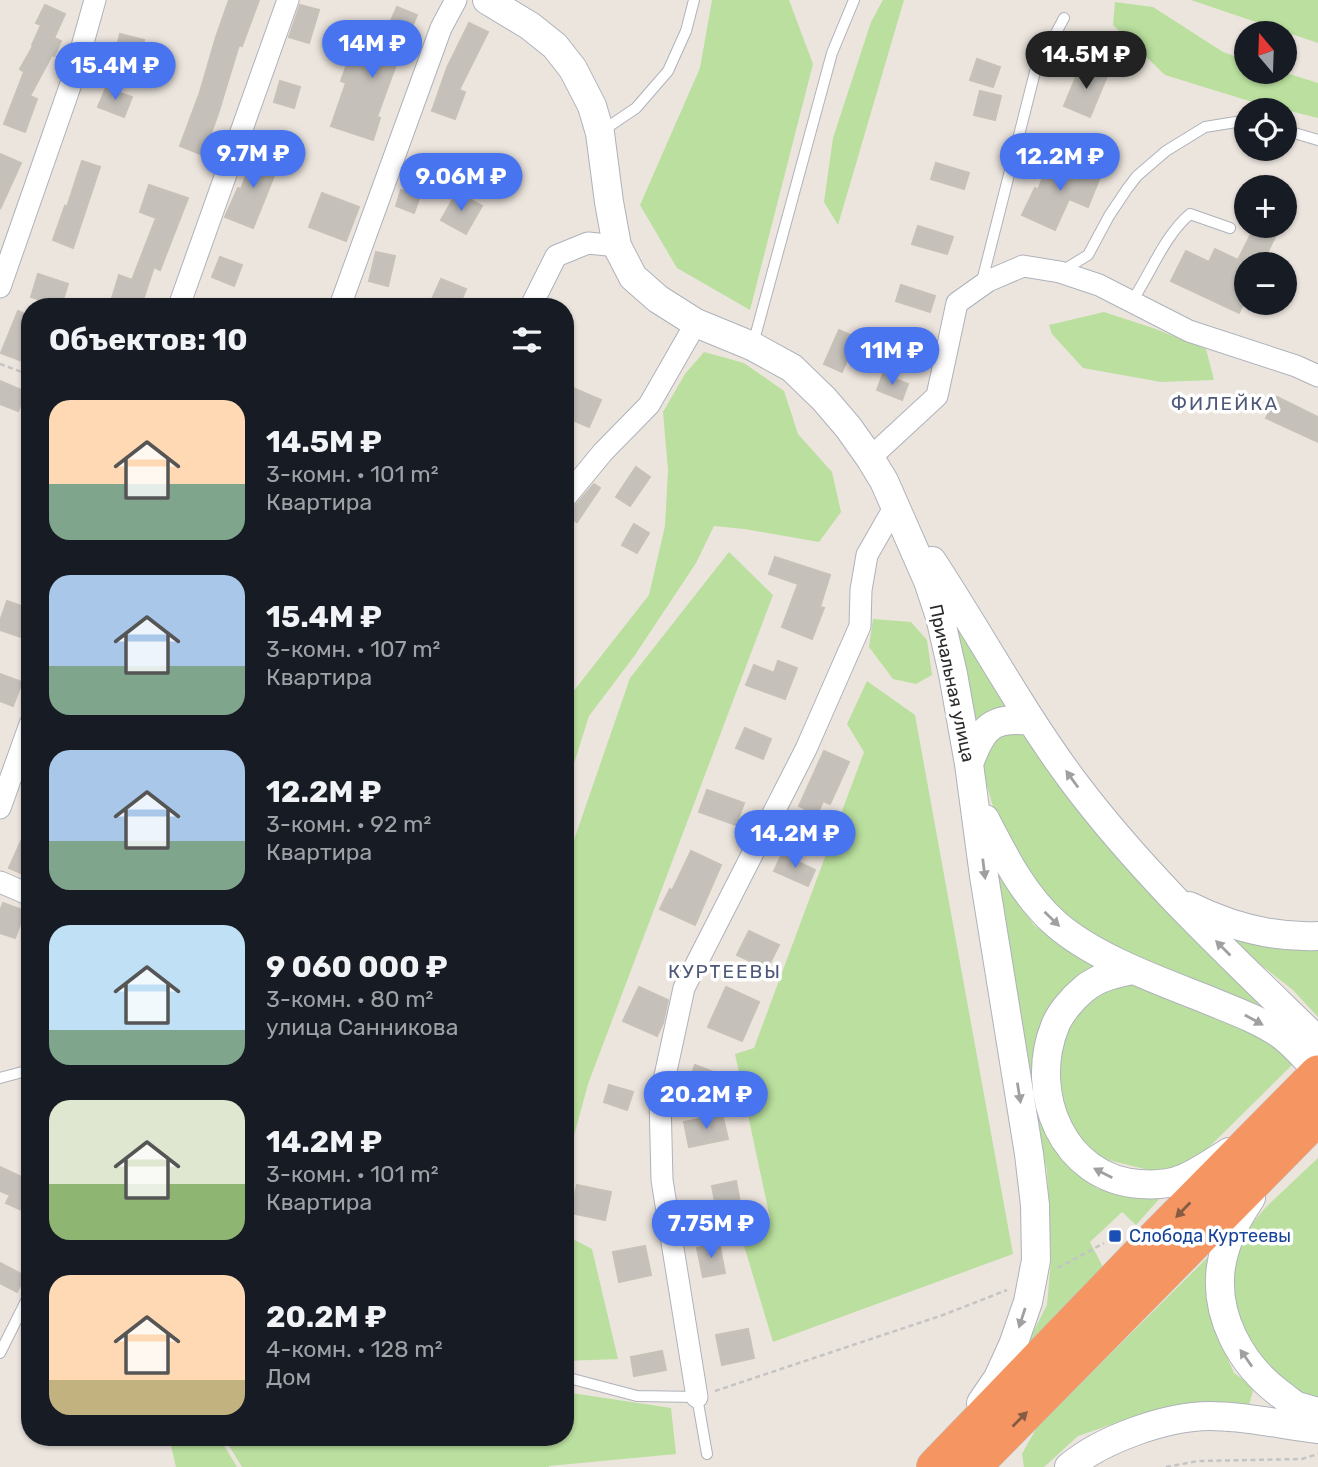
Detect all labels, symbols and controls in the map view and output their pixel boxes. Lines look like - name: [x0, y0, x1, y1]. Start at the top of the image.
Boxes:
- pin: 14M ₽: [323, 20, 421, 80]
- north arrow: [1234, 21, 1297, 84]
- map controls: [1234, 21, 1297, 315]
- text: 14M ₽: [338, 29, 406, 57]
- pin: 14.5M ₽: [1021, 32, 1151, 91]
- text: 14.5M ₽: [1042, 40, 1130, 68]
- pin: 15.4M ₽: [50, 42, 180, 102]
- text: 15.4M ₽: [71, 51, 159, 79]
- button: locate: [1234, 98, 1297, 161]
- pin: 9.7M ₽: [196, 130, 310, 190]
- pin: 12.2M ₽: [995, 134, 1125, 193]
- text: 9.7M ₽: [216, 139, 290, 167]
- text: 12.2M ₽: [1016, 142, 1104, 170]
- pin: 9.06M ₽: [396, 154, 526, 213]
- text: 9.06M ₽: [415, 162, 507, 190]
- button: +: [1234, 175, 1297, 238]
- button: −: [1234, 252, 1297, 315]
- icon: filters: [508, 321, 546, 359]
- text: Объектов: 10: [49, 322, 248, 358]
- pin: 11M ₽: [843, 328, 941, 387]
- text: 11M ₽: [860, 336, 924, 364]
- district label: ФИЛЕЙКА: [1171, 392, 1279, 415]
- text: 14.5M ₽: [266, 424, 382, 460]
- icon: home: [105, 428, 189, 512]
- text: 3-комн. · 101 m²: [266, 460, 439, 488]
- text: Квартира: [266, 488, 372, 516]
- text: 15.4M ₽: [266, 599, 382, 635]
- street label: Причальная улица: [925, 602, 979, 764]
- icon: home: [105, 603, 189, 687]
- text: 3-комн. · 107 m²: [266, 635, 440, 663]
- text: Квартира: [266, 663, 372, 691]
- one-way arrow: [1065, 770, 1079, 788]
- text: 12.2M ₽: [266, 774, 381, 810]
- icon: home: [105, 778, 189, 862]
- text: 3-комн. · 92 m²: [266, 810, 431, 838]
- pin: 14.2M ₽: [730, 810, 860, 870]
- text: 14.2M ₽: [751, 819, 839, 847]
- text: Квартира: [266, 838, 372, 866]
- one-way arrow: [978, 858, 989, 880]
- one-way arrow: [1043, 910, 1060, 926]
- one-way arrow: [1215, 940, 1232, 957]
- text: 9 060 000 ₽: [266, 949, 448, 985]
- icon: home: [105, 953, 189, 1037]
- district label: КУРТЕЕВЫ: [668, 960, 782, 983]
- text: 3-комн. · 80 m²: [266, 985, 433, 1013]
- text: улица Санникова: [266, 1013, 458, 1041]
- one-way arrow: [1244, 1014, 1264, 1026]
- pin: 20.2M ₽: [641, 1072, 771, 1131]
- text: 20.2M ₽: [660, 1080, 752, 1108]
- one-way arrow: [1014, 1082, 1025, 1104]
- text: 14.2M ₽: [266, 1124, 382, 1160]
- icon: home: [105, 1128, 189, 1212]
- text: 3-комн. · 101 m²: [266, 1160, 439, 1188]
- one-way arrow: [1093, 1168, 1113, 1179]
- text: Квартира: [266, 1188, 372, 1216]
- pin: 7.75M ₽: [646, 1200, 776, 1260]
- one-way arrow: [1175, 1202, 1192, 1219]
- text: 7.75M ₽: [668, 1209, 754, 1237]
- place label: Слобода Куртеевы: [1129, 1225, 1291, 1247]
- marker: Слобода Куртеевы: [1107, 1228, 1123, 1244]
- text: 20.2M ₽: [266, 1299, 387, 1335]
- icon: home: [105, 1303, 189, 1387]
- one-way arrow: [1017, 1308, 1027, 1329]
- text: 4-комн. · 128 m²: [266, 1335, 443, 1363]
- one-way arrow: [1239, 1349, 1253, 1367]
- text: Дом: [266, 1363, 311, 1391]
- one-way arrow: [1012, 1410, 1029, 1427]

